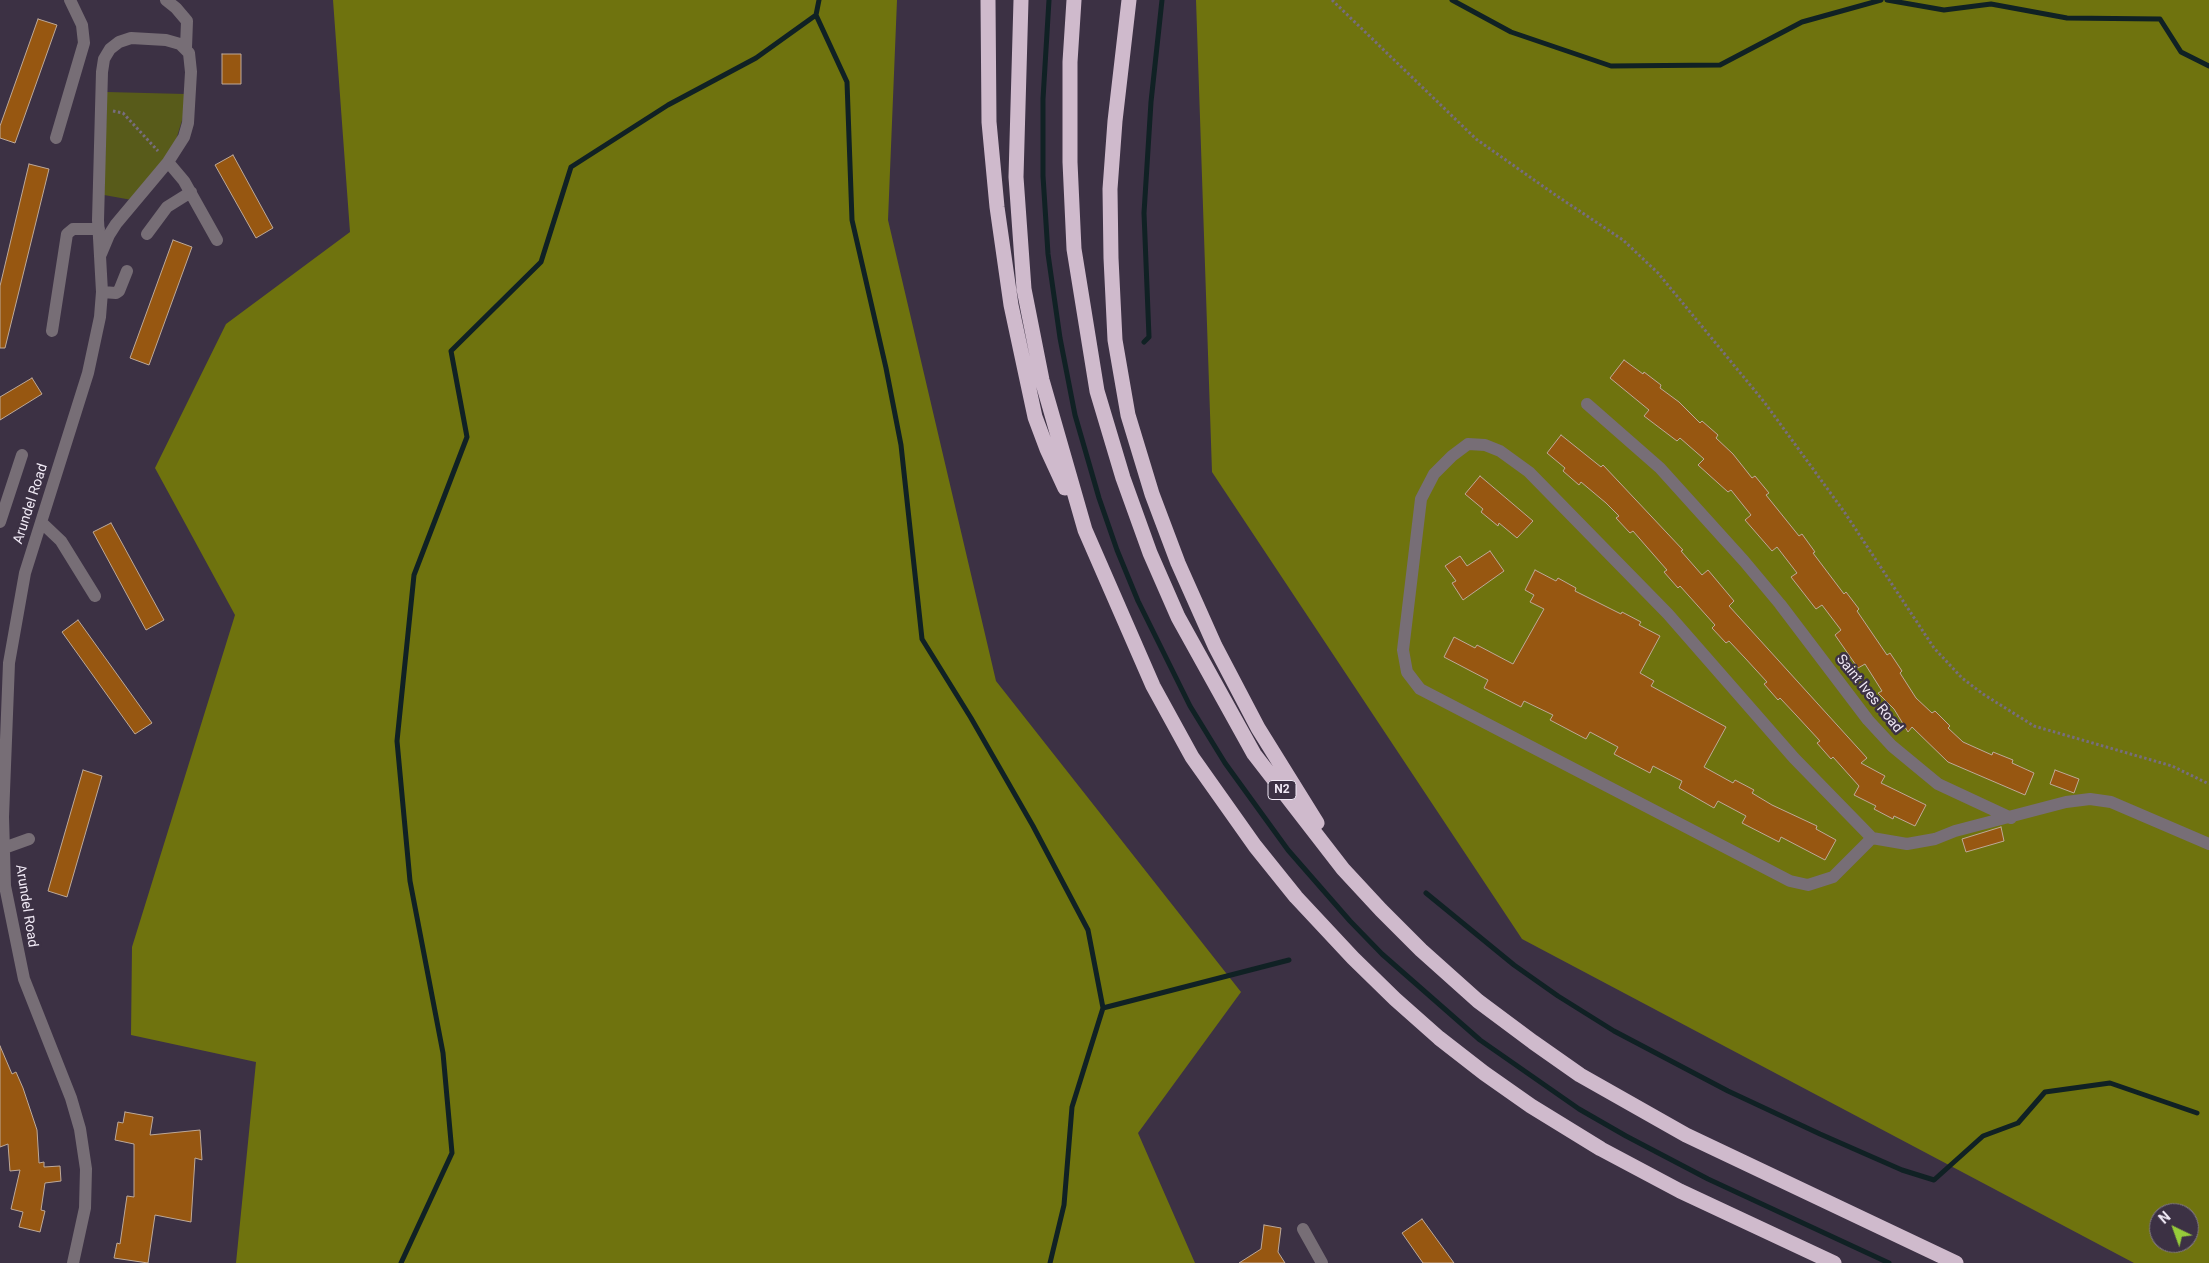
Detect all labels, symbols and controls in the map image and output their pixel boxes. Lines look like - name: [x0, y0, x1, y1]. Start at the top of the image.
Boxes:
- street label: Arundel Road: [10, 462, 52, 546]
- street label: Saint Ives Road: [1832, 651, 1906, 737]
- road number: N2: [1268, 780, 1296, 800]
- street label: Arundel Road: [11, 863, 41, 949]
- north arrow: [2149, 1203, 2199, 1253]
- text: N: [2156, 1208, 2174, 1227]

